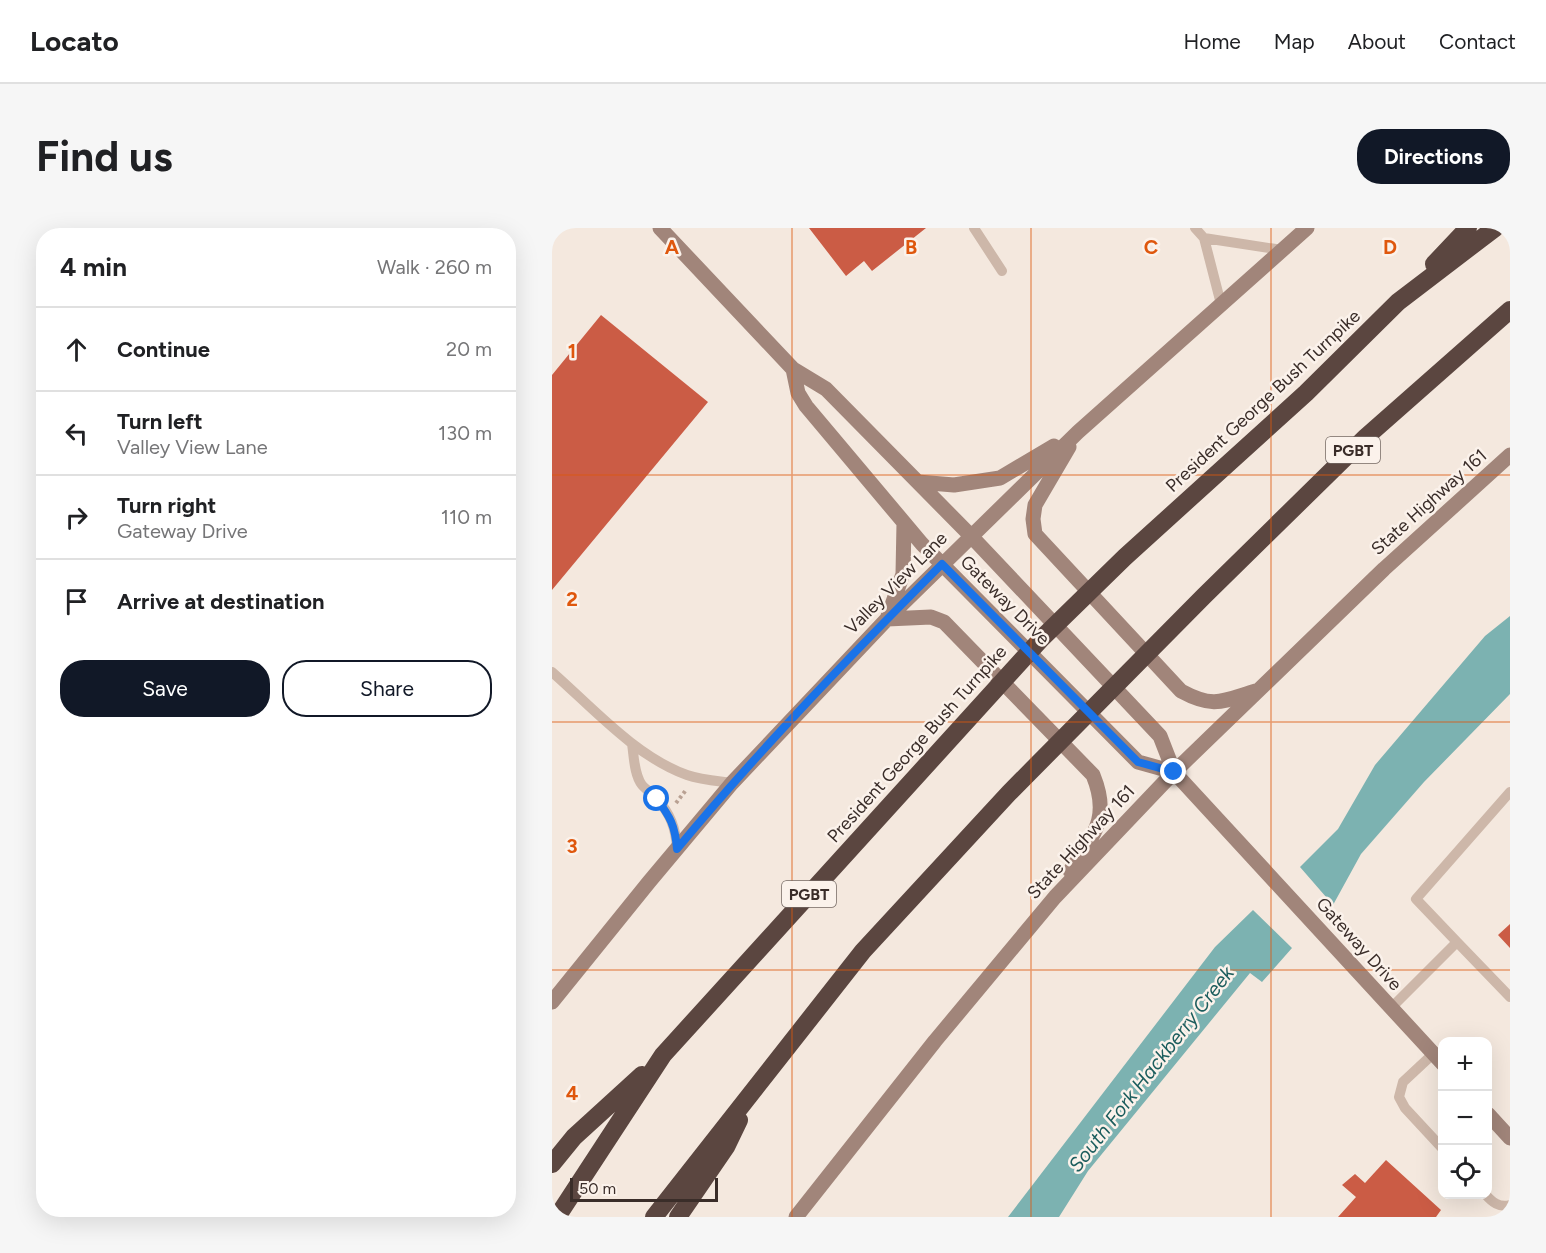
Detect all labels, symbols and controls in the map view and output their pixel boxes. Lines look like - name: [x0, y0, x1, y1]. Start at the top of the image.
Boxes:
- text: Locato: [30, 24, 119, 58]
- text: Home: [1184, 29, 1241, 54]
- text: Map: [1274, 29, 1315, 54]
- text: About: [1348, 29, 1406, 54]
- text: Contact: [1439, 29, 1516, 54]
- button: Directions: [1357, 129, 1510, 184]
- text: Find us: [36, 131, 173, 182]
- text: A: [665, 235, 680, 259]
- text: B: [905, 235, 917, 259]
- text: C: [1144, 235, 1158, 259]
- text: D: [1383, 235, 1397, 259]
- text: 4 min: [60, 251, 127, 283]
- text: Walk · 260 m: [377, 255, 492, 279]
- street label: President George Bush Turnpike: [1161, 305, 1365, 497]
- icon: ahead: [60, 333, 93, 366]
- text: Continue: [117, 336, 210, 363]
- text: 20 m: [446, 337, 492, 361]
- text: 1: [568, 339, 576, 363]
- text: Turn left: [117, 408, 203, 435]
- icon: left: [60, 417, 93, 450]
- text: 130 m: [438, 421, 492, 445]
- text: Valley View Lane: [117, 435, 268, 459]
- road number: PGBT: [1326, 437, 1380, 463]
- street label: State Highway 161: [1367, 444, 1491, 560]
- text: Turn right: [117, 492, 216, 519]
- icon: right: [60, 501, 93, 534]
- text: 110 m: [441, 505, 492, 529]
- text: Gateway Drive: [117, 519, 248, 543]
- street label: Valley View Lane: [840, 527, 952, 639]
- street label: Gateway Drive: [956, 551, 1055, 650]
- icon: arrive: [60, 585, 93, 618]
- text: 2: [566, 587, 578, 611]
- text: Arrive at destination: [117, 588, 325, 615]
- street label: President George Bush Turnpike: [823, 641, 1012, 847]
- button: Save: [60, 660, 270, 717]
- button: Share: [282, 660, 492, 717]
- route end: [1160, 758, 1186, 784]
- street label: State Highway 161: [1022, 780, 1140, 904]
- route start: [643, 785, 669, 811]
- text: 3: [566, 834, 578, 858]
- road number: PGBT: [782, 881, 836, 907]
- street label: Gateway Drive: [1311, 893, 1407, 995]
- water label: South Fork Hackberry Creek: [1063, 960, 1240, 1177]
- map controls: [1438, 1037, 1492, 1199]
- button: +: [1438, 1037, 1492, 1091]
- text: 4: [566, 1081, 579, 1105]
- button: −: [1438, 1091, 1492, 1145]
- button: locate: [1438, 1145, 1492, 1199]
- scale bar: [570, 1175, 718, 1202]
- text: 50 m: [579, 1179, 616, 1198]

